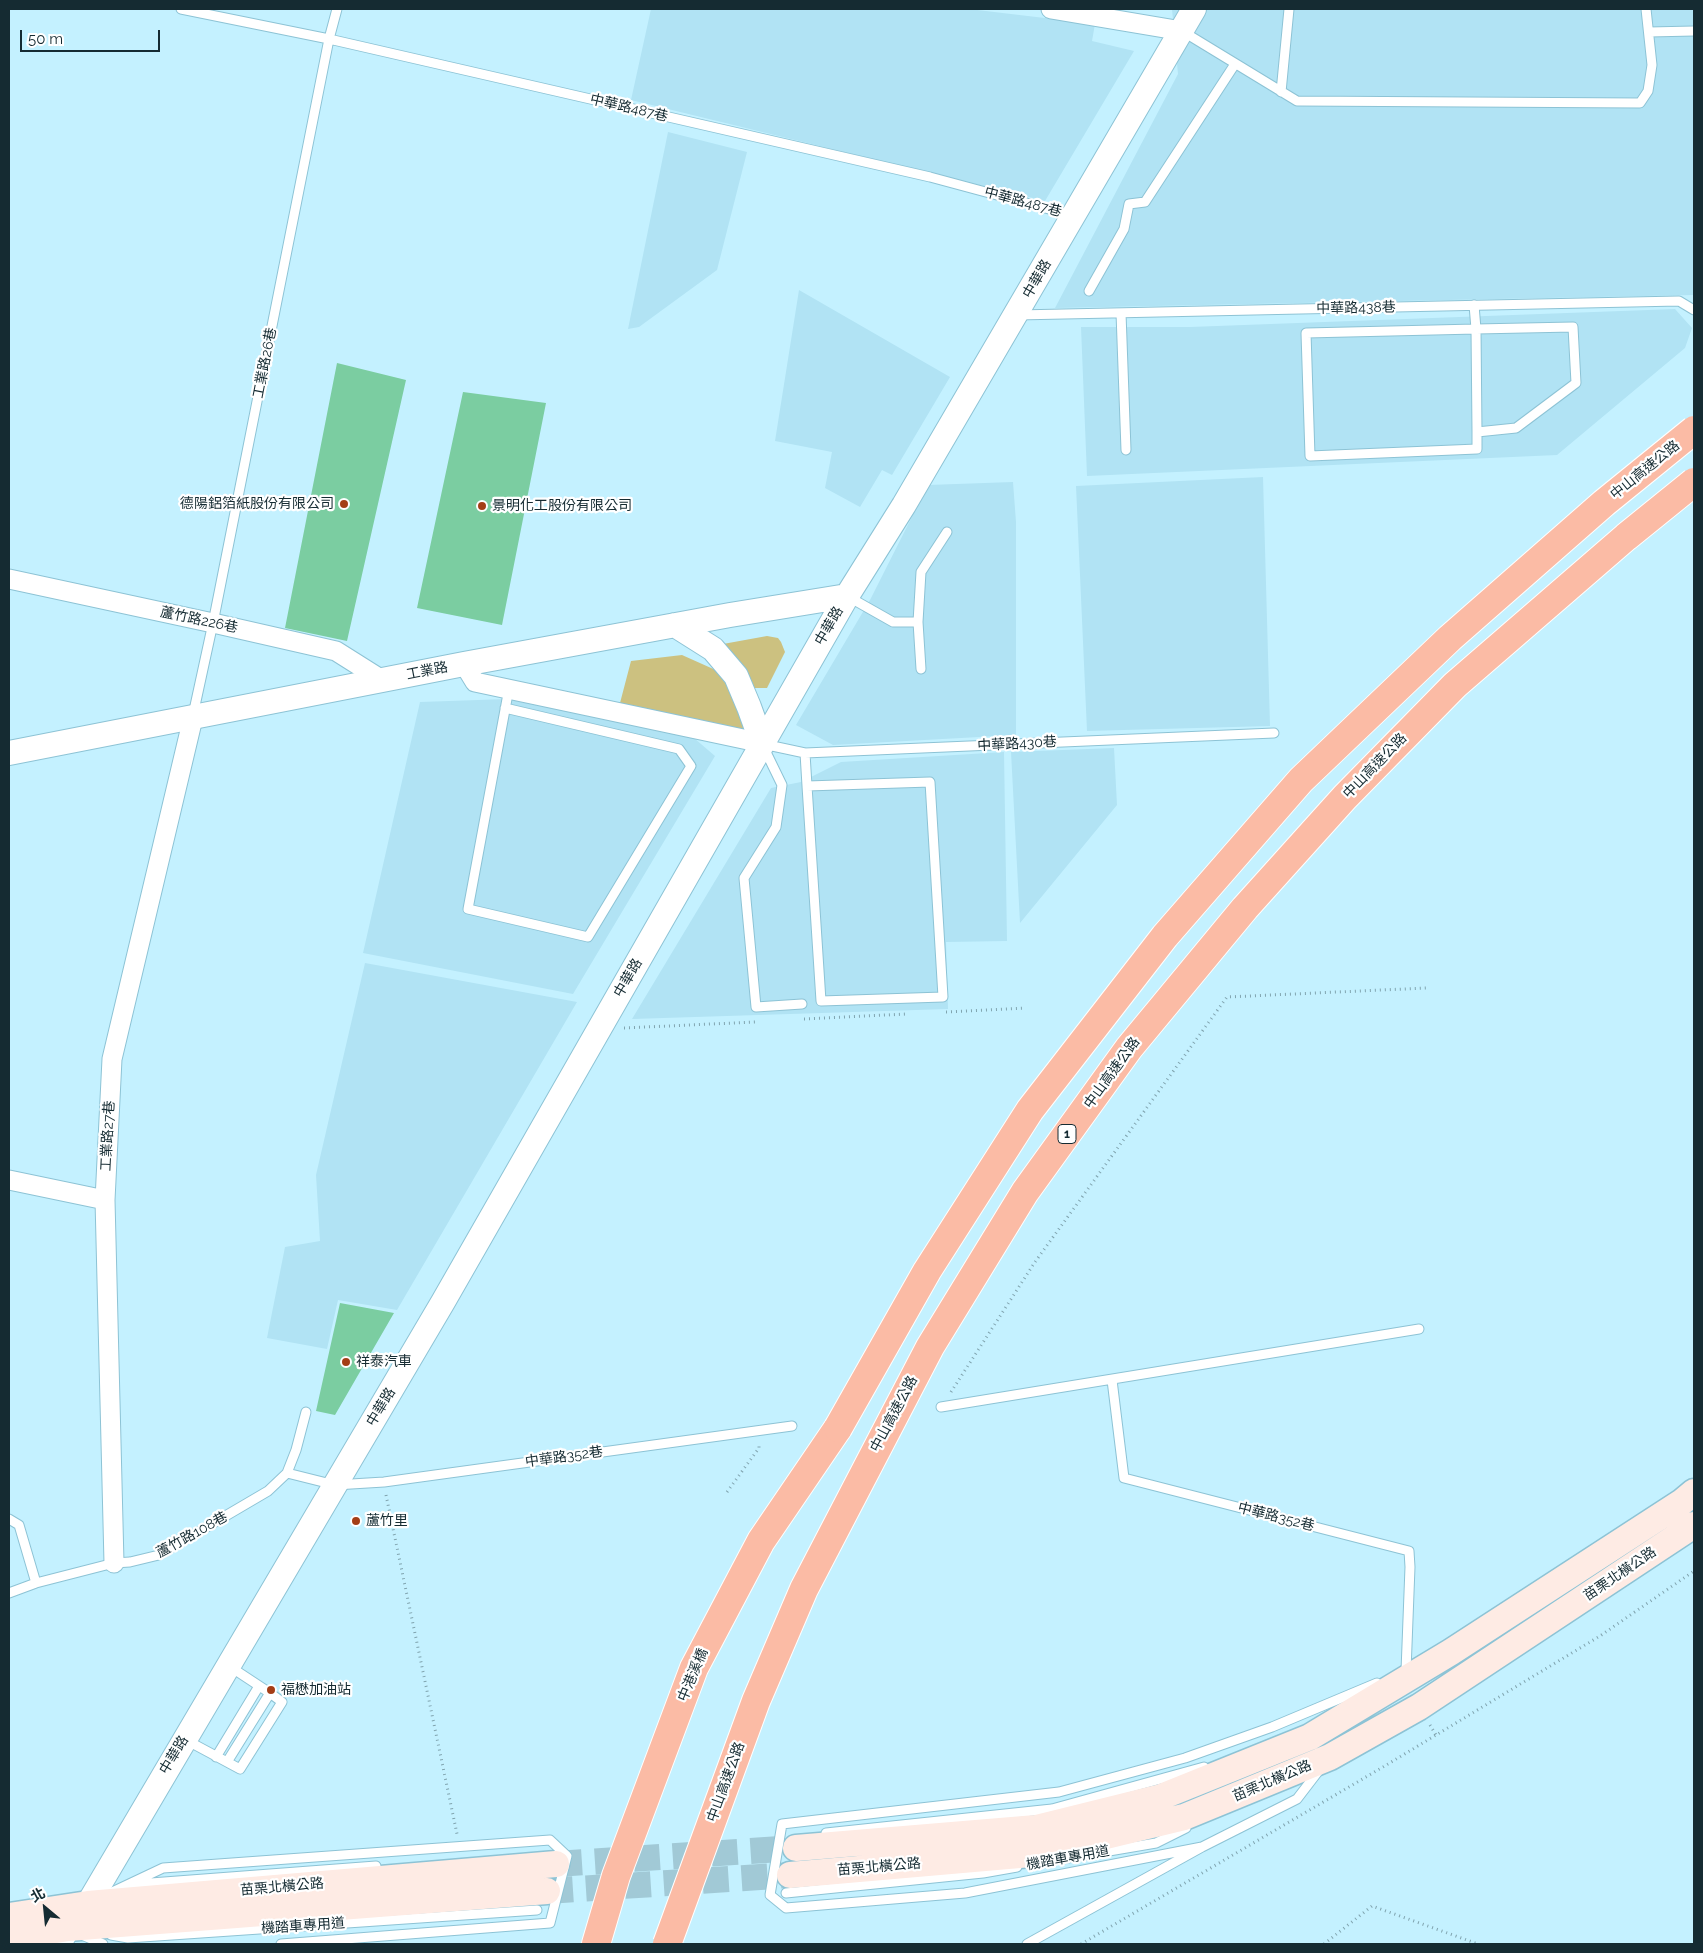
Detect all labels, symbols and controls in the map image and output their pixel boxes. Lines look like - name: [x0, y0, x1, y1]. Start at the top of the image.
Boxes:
- scale bar: [22, 20, 162, 52]
- text: 50 m: [28, 30, 63, 48]
- street label: 中華路487巷: [588, 91, 670, 125]
- street label: 中華路487巷: [982, 184, 1064, 220]
- street label: 中華路: [1019, 257, 1055, 301]
- street label: 中華路438巷: [1316, 299, 1396, 317]
- street label: 工業路26巷: [250, 326, 280, 400]
- street label: 中山高速公路: [1607, 437, 1683, 503]
- place label: 德陽鋁箔紙股份有限公司: [180, 496, 334, 512]
- marker: 德陽鋁箔紙股份有限公司: [338, 498, 350, 510]
- place label: 景明化工股份有限公司: [492, 498, 632, 514]
- marker: 景明化工股份有限公司: [476, 500, 488, 512]
- street label: 蘆竹路226巷: [159, 604, 239, 636]
- street label: 中華路: [811, 604, 847, 648]
- street label: 工業路: [405, 659, 449, 683]
- street label: 中山高速公路: [1340, 730, 1410, 802]
- street label: 中華路430巷: [977, 734, 1057, 754]
- street label: 中華路: [610, 956, 646, 1000]
- street label: 中山高速公路: [1081, 1034, 1143, 1112]
- street label: 工業路27巷: [98, 1100, 118, 1172]
- road number: 1: [1058, 1124, 1076, 1144]
- place label: 祥泰汽車: [356, 1354, 412, 1370]
- marker: 祥泰汽車: [340, 1356, 352, 1368]
- street label: 中山高速公路: [867, 1373, 921, 1455]
- street label: 中華路: [363, 1385, 399, 1429]
- street label: 中華路352巷: [524, 1443, 604, 1471]
- street label: 中華路352巷: [1236, 1499, 1316, 1535]
- street label: 蘆竹路108巷: [153, 1509, 231, 1561]
- place label: 蘆竹里: [366, 1513, 408, 1529]
- marker: 蘆竹里: [350, 1515, 362, 1527]
- street label: 苗栗北橫公路: [1580, 1544, 1660, 1604]
- street label: 中港溪橋: [674, 1646, 712, 1704]
- place label: 福懋加油站: [281, 1682, 351, 1698]
- marker: 福懋加油站: [265, 1684, 277, 1696]
- street label: 中華路: [156, 1733, 192, 1777]
- street label: 中山高速公路: [704, 1740, 748, 1824]
- street label: 苗栗北橫公路: [1230, 1757, 1314, 1805]
- street label: 機踏車專用道: [1025, 1842, 1111, 1874]
- street label: 苗栗北橫公路: [836, 1855, 922, 1879]
- street label: 苗栗北橫公路: [239, 1875, 325, 1899]
- north arrow: [20, 1883, 70, 1933]
- text: 北: [28, 1884, 48, 1905]
- street label: 機踏車專用道: [261, 1915, 345, 1937]

